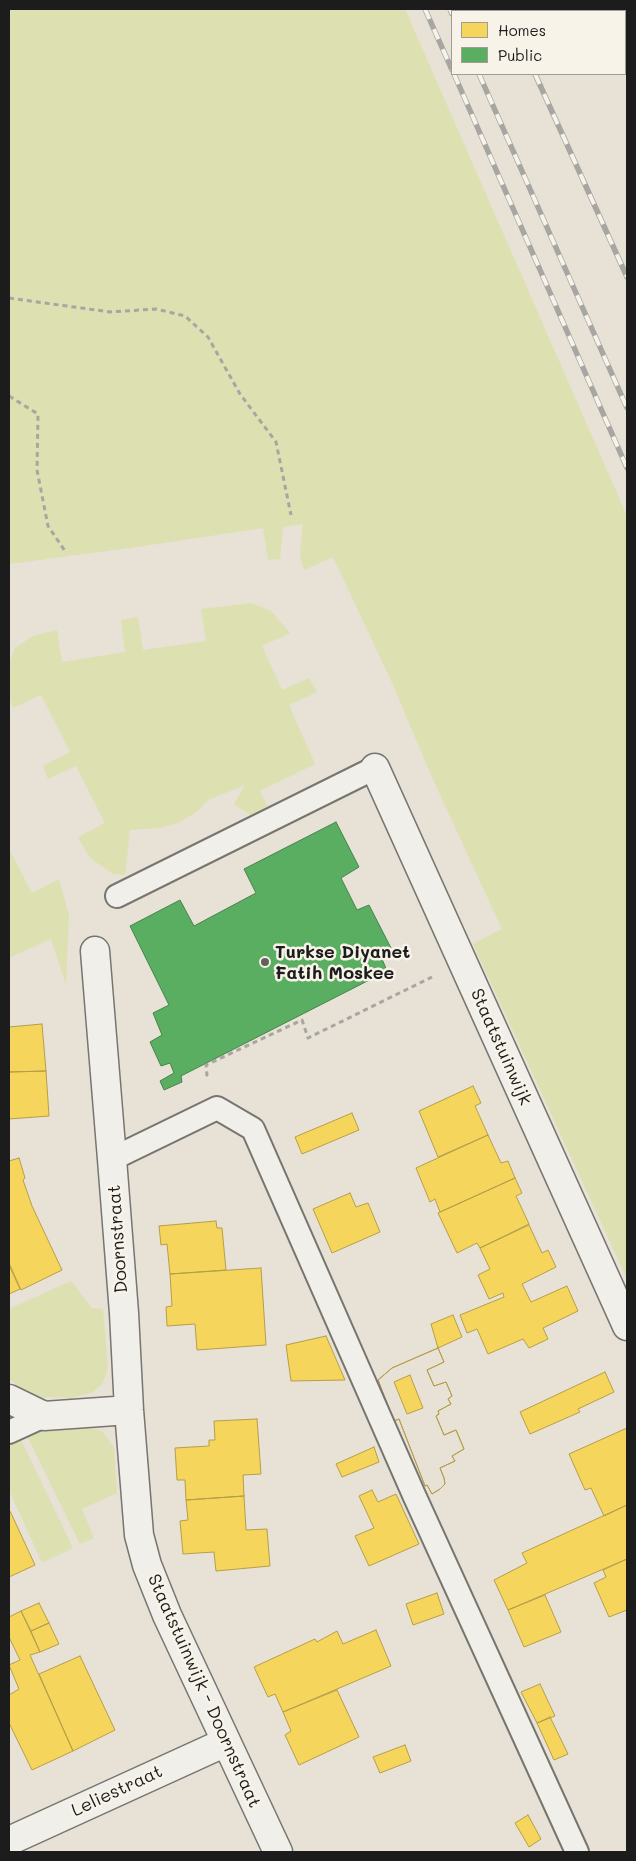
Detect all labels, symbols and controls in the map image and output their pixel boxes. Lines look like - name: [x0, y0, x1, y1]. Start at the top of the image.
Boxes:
- legend: [451, 10, 626, 75]
- text: Homes: [498, 20, 546, 40]
- text: Public: [498, 45, 542, 65]
- place label: Turkse Diyanet Fatih Moskee: [275, 941, 410, 984]
- marker: Turkse Diyanet Fatih Moskee: [259, 956, 271, 968]
- street label: Staatstuinwijk: [466, 985, 536, 1109]
- street label: Doornstraat: [103, 1184, 133, 1294]
- street label: Staatstuinwijk - Doornstraat: [143, 1571, 265, 1811]
- street label: Leliestraat: [68, 1761, 166, 1821]

